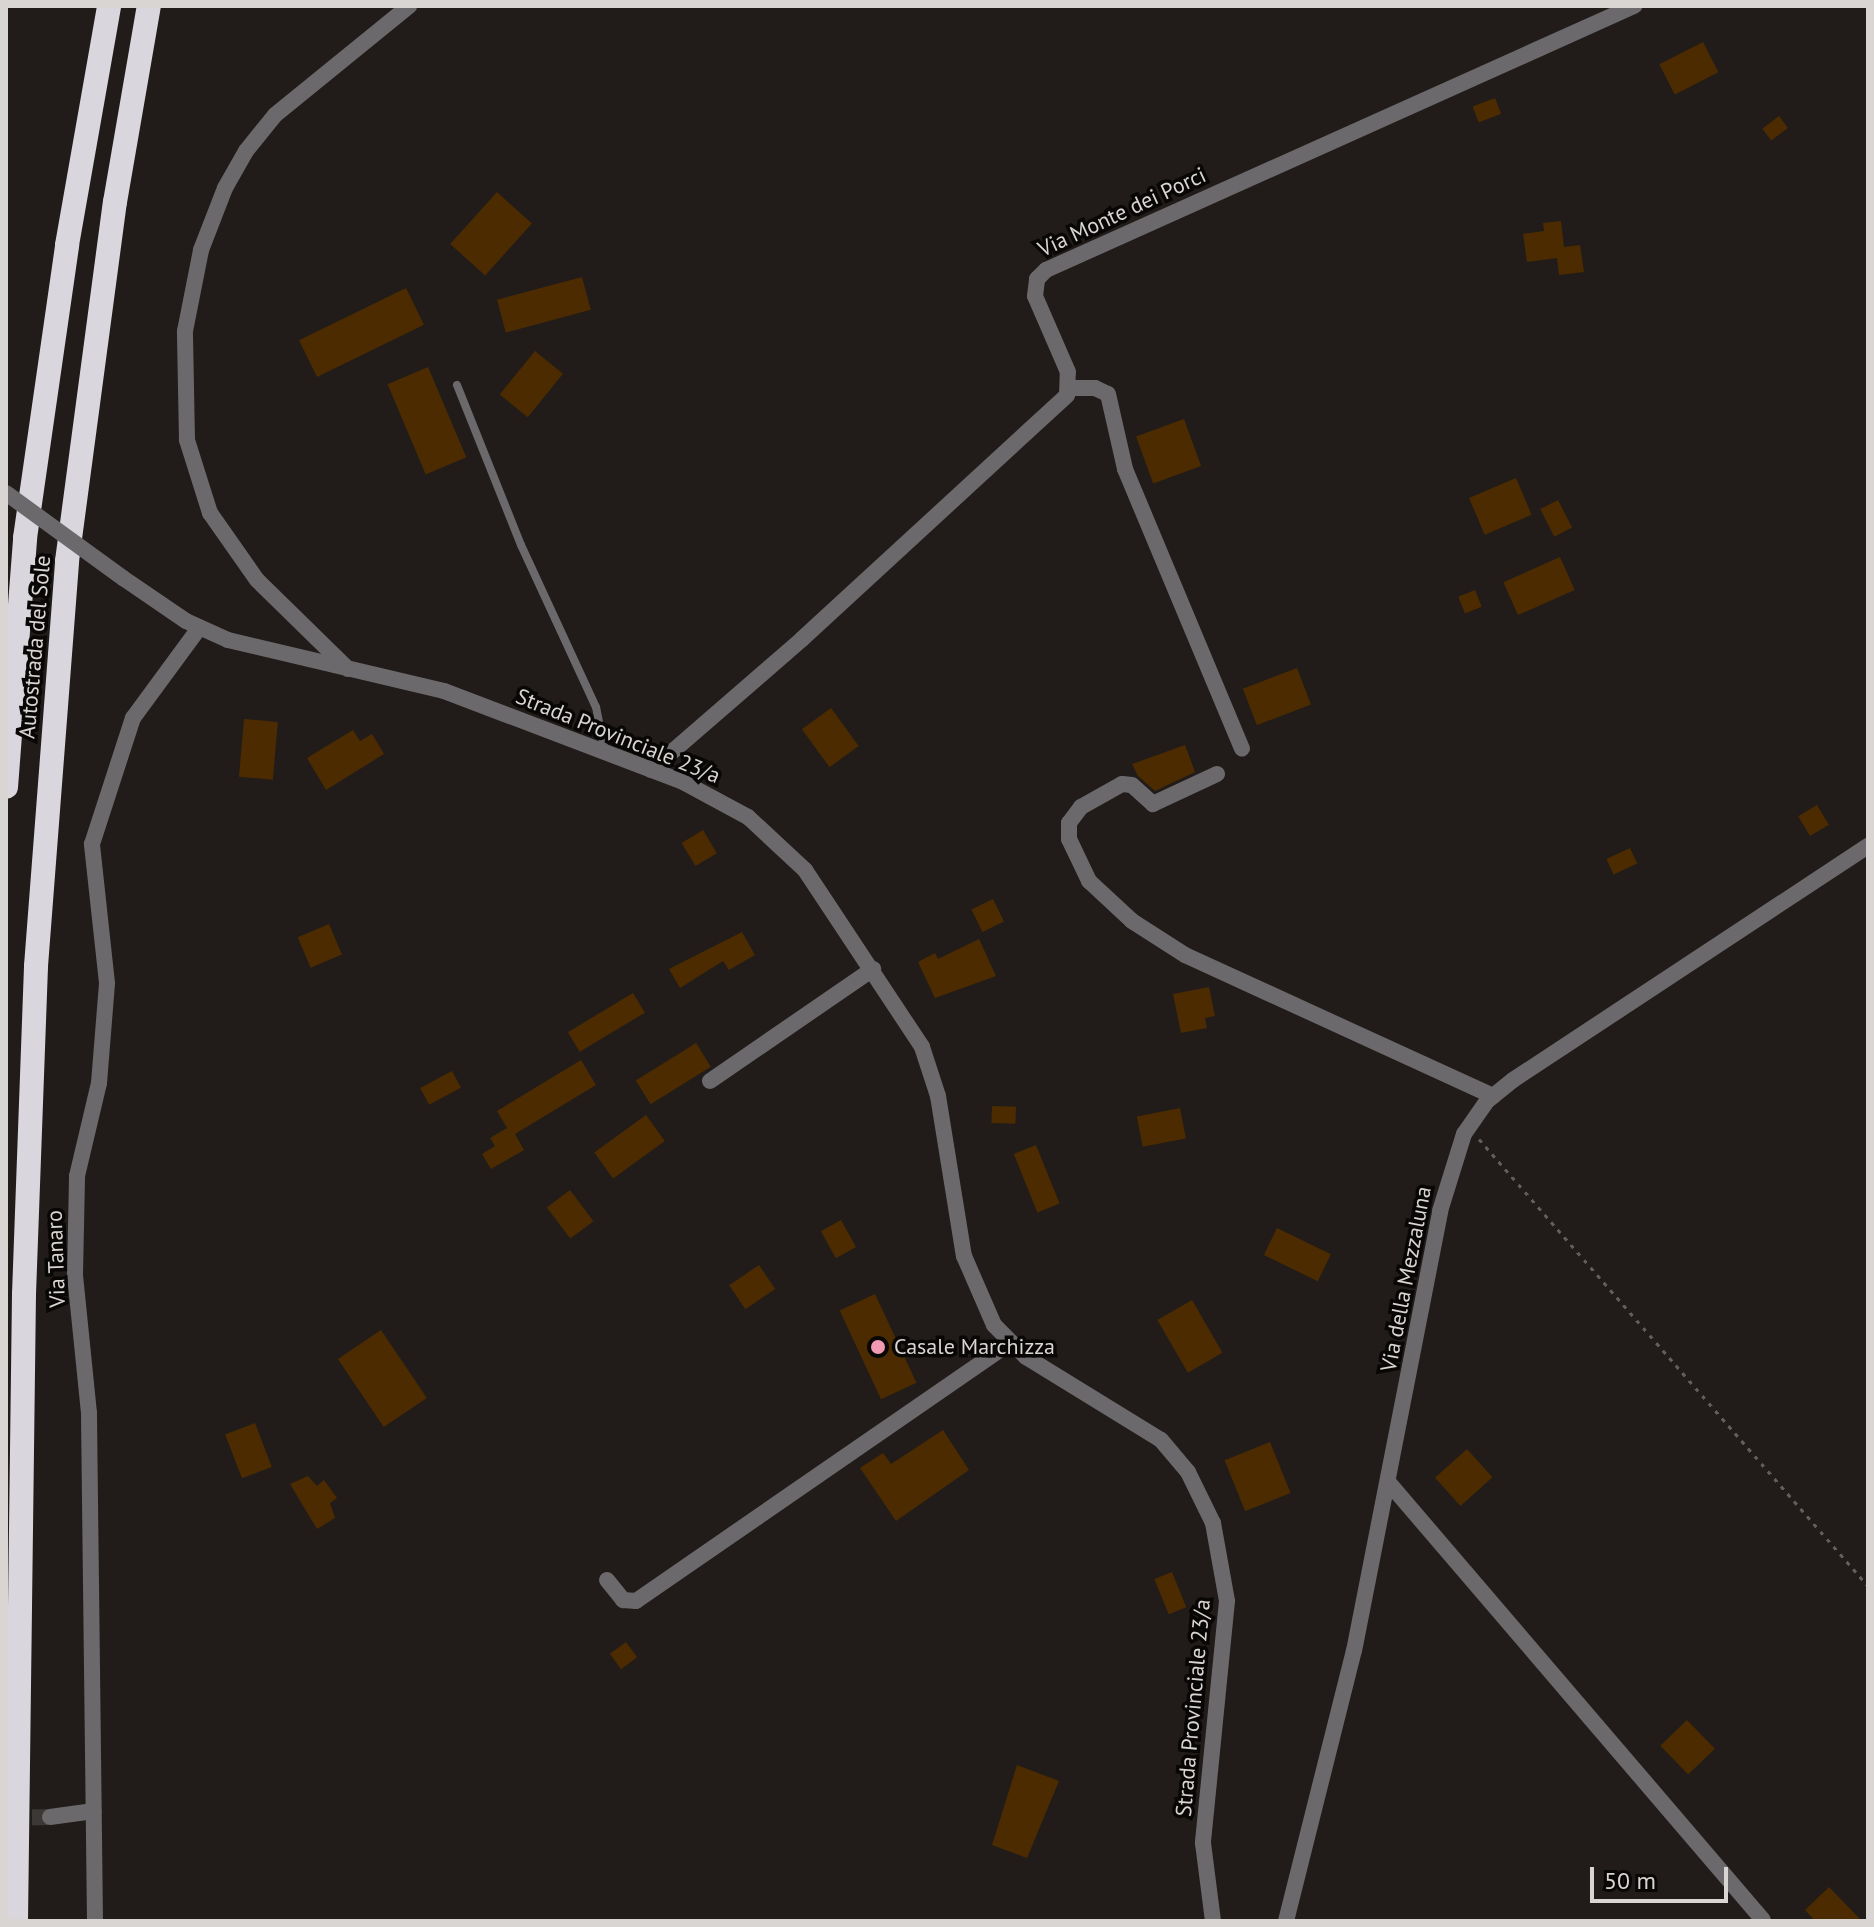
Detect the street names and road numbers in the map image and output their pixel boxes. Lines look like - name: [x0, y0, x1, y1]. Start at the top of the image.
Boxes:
- street label: Via Monte dei Porci: [1034, 162, 1210, 262]
- street label: Autostrada del Sole: [14, 554, 56, 740]
- street label: Strada Provinciale 23/a: [512, 683, 724, 789]
- street label: Via della Mezzaluna: [1375, 1184, 1437, 1374]
- street label: Via Tanaro: [41, 1209, 71, 1309]
- street label: Strada Provinciale 23/a: [1170, 1598, 1216, 1818]

